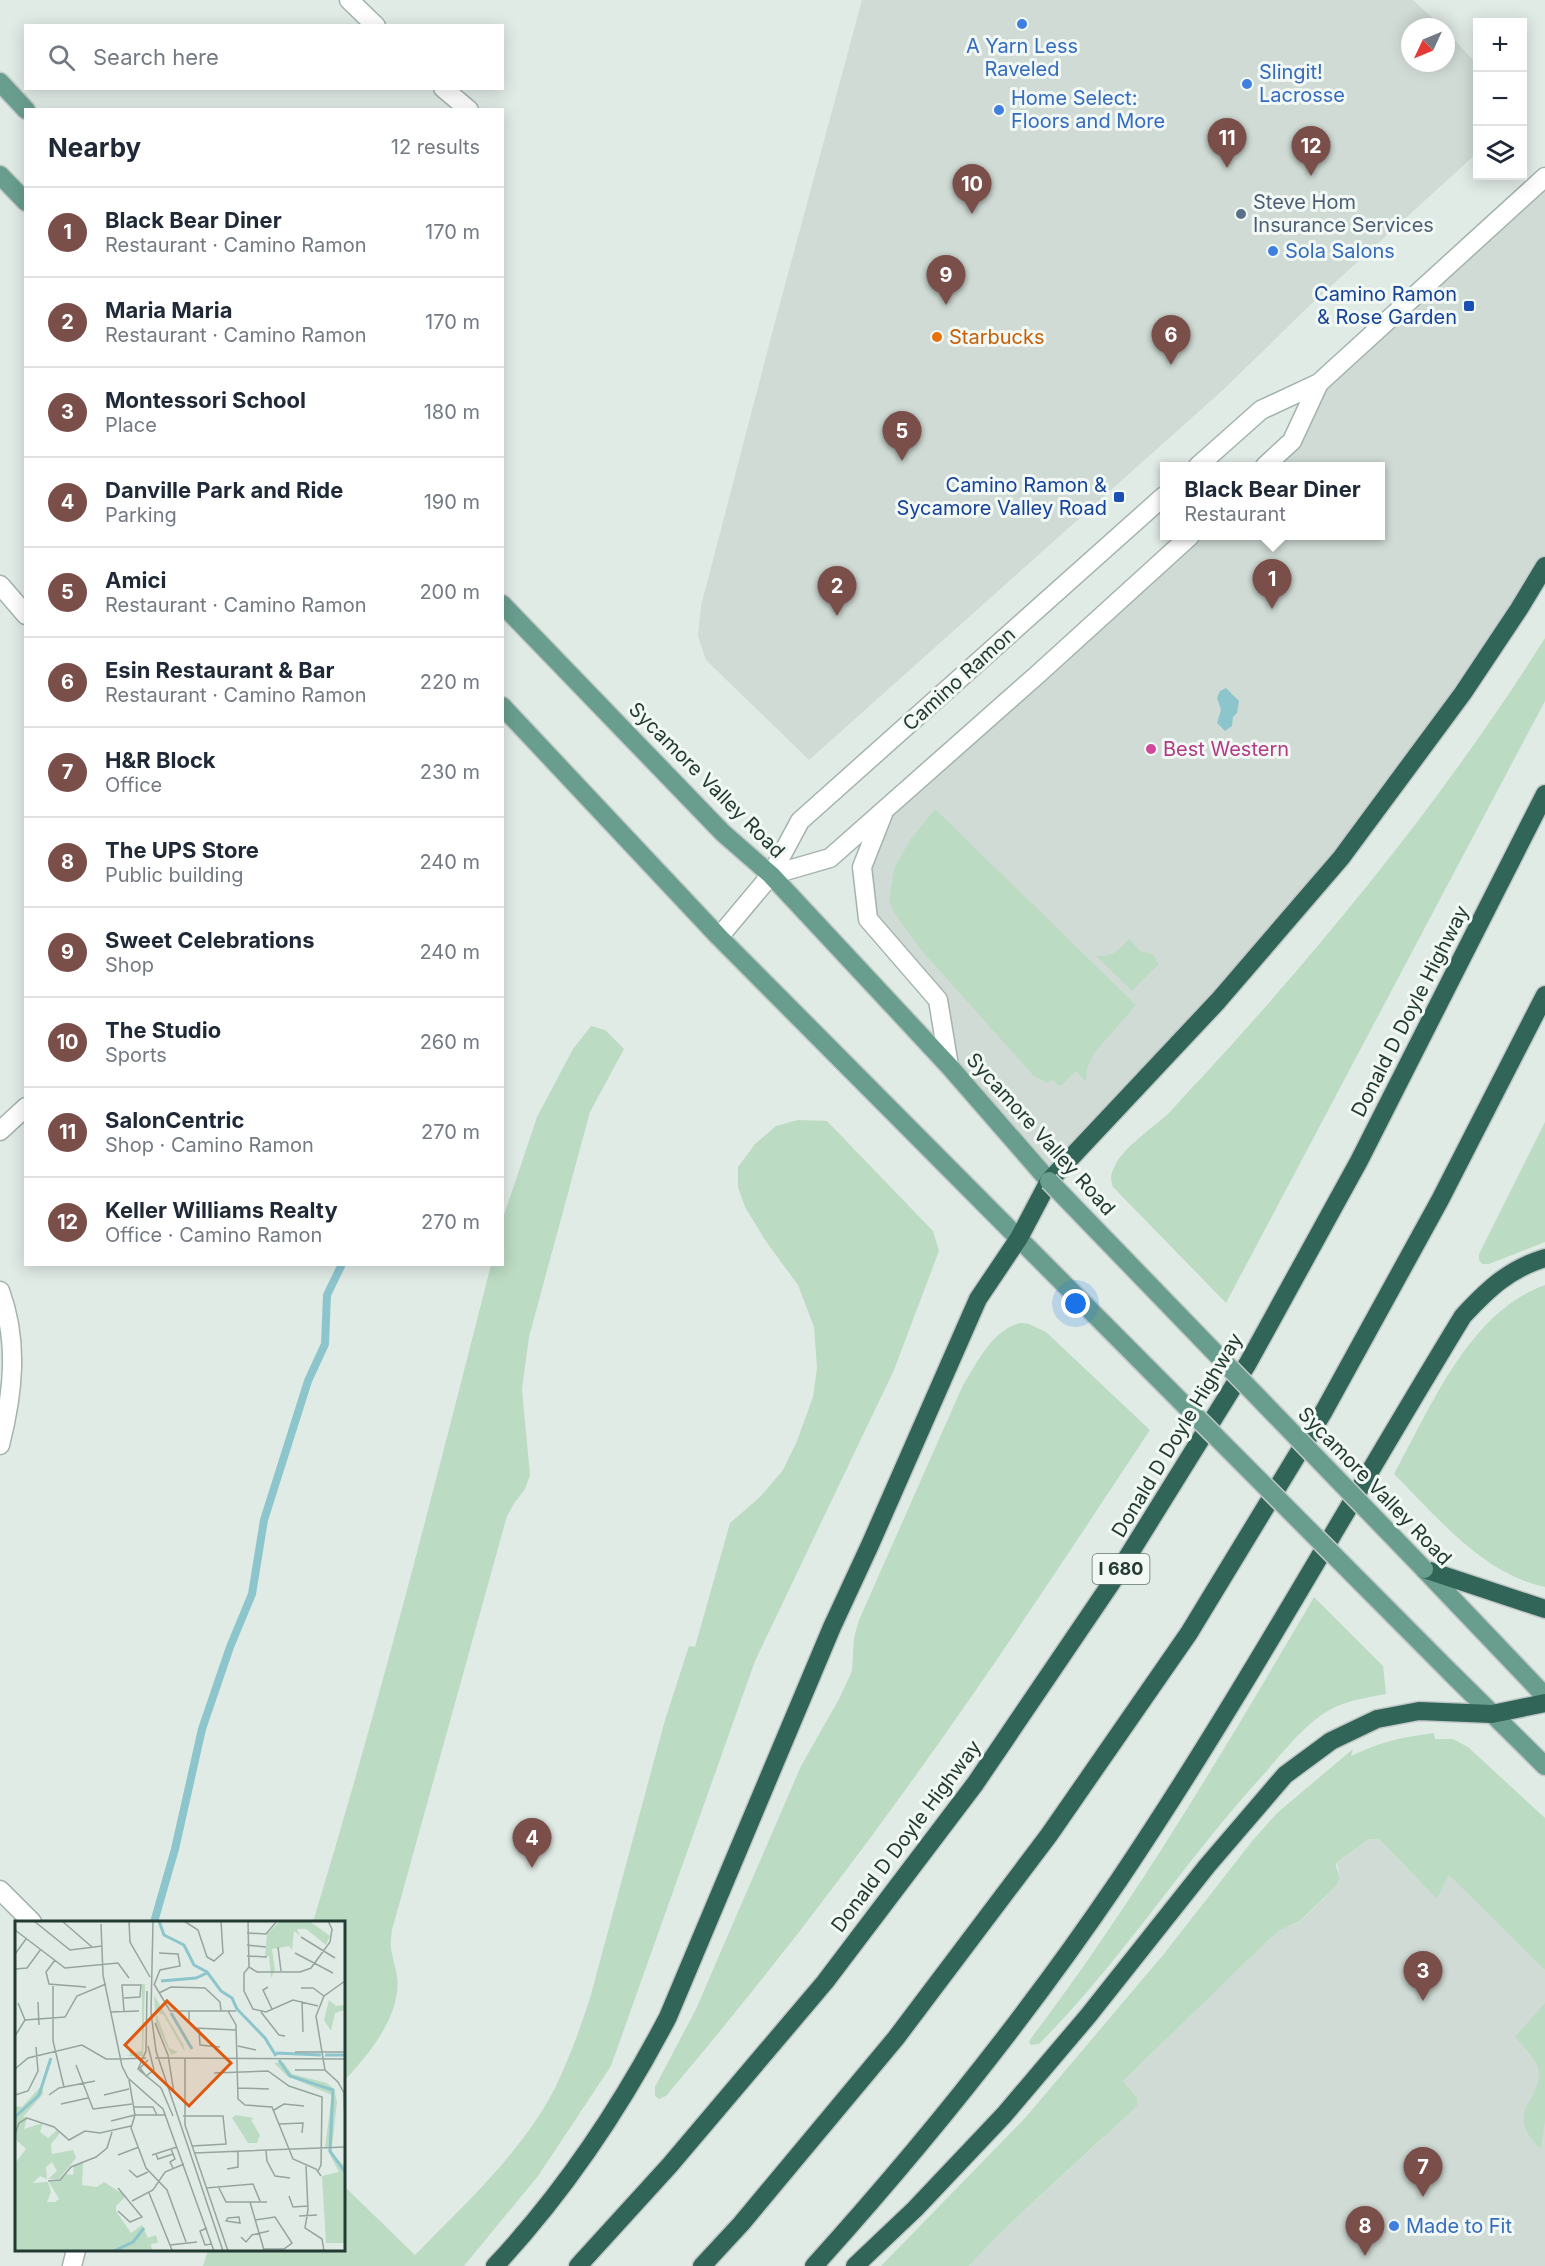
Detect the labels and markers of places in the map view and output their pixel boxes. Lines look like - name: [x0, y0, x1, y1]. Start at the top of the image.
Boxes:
- marker: A Yarn Less Raveled: [1015, 17, 1029, 31]
- place label: A Yarn Less Raveled: [966, 34, 1078, 81]
- place label: Slingit! Lacrosse: [1259, 60, 1345, 107]
- marker: Slingit! Lacrosse: [1240, 77, 1254, 91]
- place label: Home Select: Floors and More: [1011, 86, 1165, 133]
- marker: Home Select: Floors and More: [992, 103, 1006, 117]
- pin: 11: [1208, 118, 1246, 168]
- pin: 12: [1292, 126, 1330, 176]
- pin: 10: [952, 164, 992, 214]
- place label: Steve Hom Insurance Services: [1253, 190, 1434, 237]
- marker: Steve Hom Insurance Services: [1234, 207, 1248, 221]
- place label: Sola Salons: [1285, 239, 1395, 263]
- marker: Sola Salons: [1266, 244, 1280, 258]
- pin: 9: [926, 256, 966, 305]
- place label: Camino Ramon & Rose Garden: [1314, 282, 1457, 329]
- marker: Camino Ramon & Rose Garden: [1462, 299, 1476, 313]
- pin: 6: [1152, 316, 1190, 365]
- place label: Starbucks: [949, 325, 1045, 349]
- marker: Starbucks: [930, 330, 944, 344]
- pin: 5: [882, 412, 922, 461]
- place label: Camino Ramon & Sycamore Valley Road: [896, 473, 1107, 520]
- marker: Camino Ramon & Sycamore Valley Road: [1112, 490, 1126, 504]
- pin: 1: [1252, 560, 1292, 609]
- pin: 2: [818, 566, 856, 616]
- place label: Best Western: [1163, 737, 1289, 761]
- marker: Best Western: [1144, 742, 1158, 756]
- pin: 4: [512, 1818, 552, 1868]
- pin: 3: [1404, 1952, 1442, 2001]
- pin: 7: [1404, 2148, 1442, 2197]
- pin: 8: [1346, 2206, 1384, 2256]
- place label: Made to Fit: [1406, 2214, 1512, 2238]
- marker: Made to Fit: [1387, 2219, 1401, 2233]

